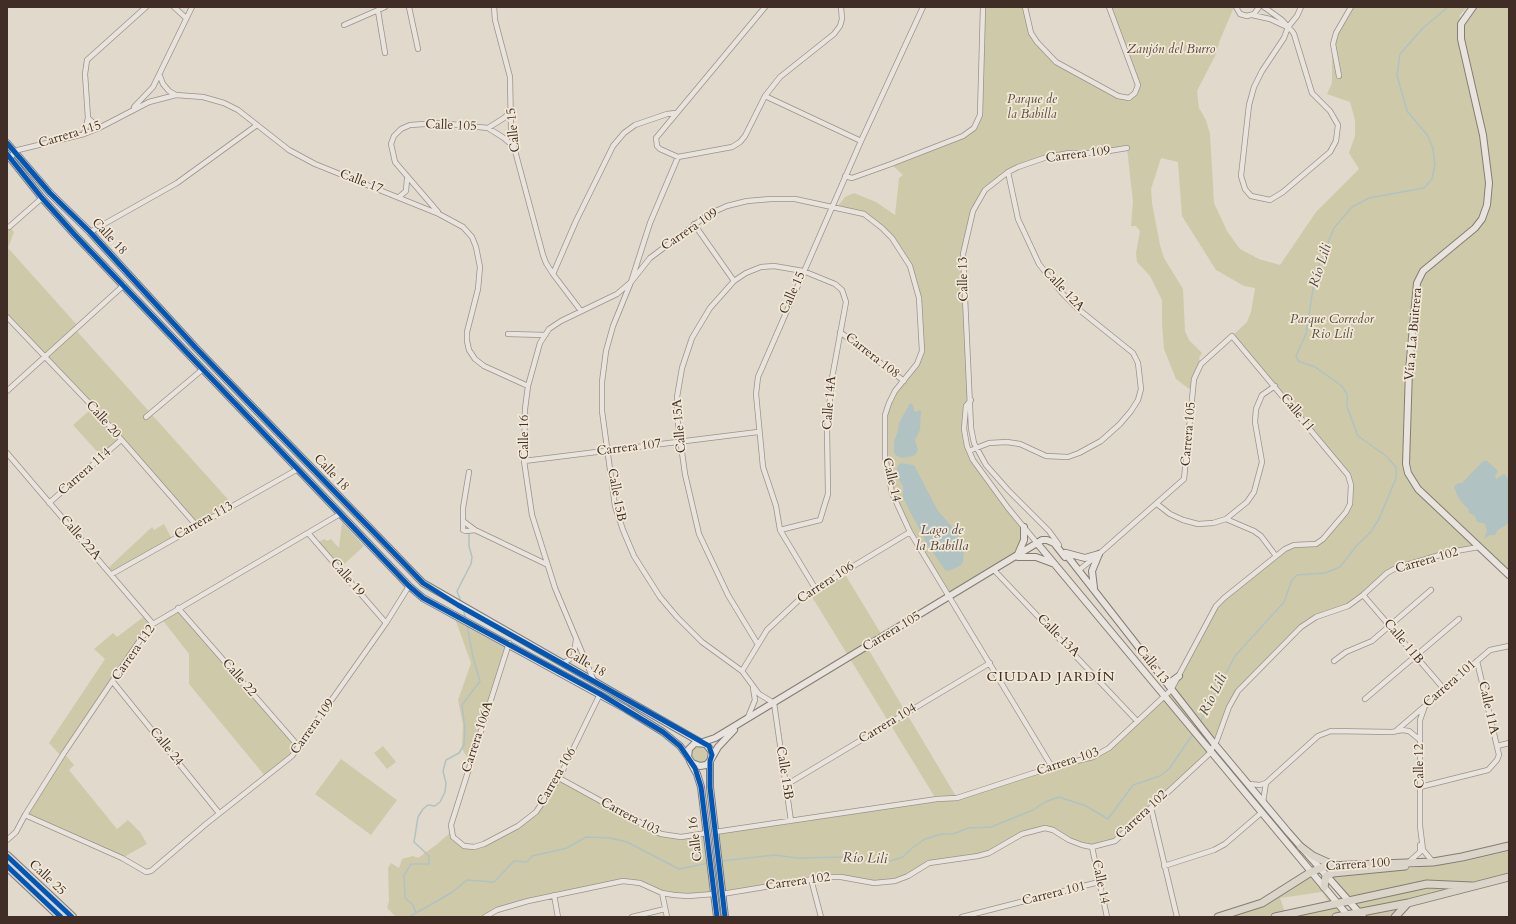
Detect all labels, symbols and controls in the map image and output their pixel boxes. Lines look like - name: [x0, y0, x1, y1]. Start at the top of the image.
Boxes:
- park label: Zanjón del Burro: [1127, 42, 1215, 58]
- park label: Parque de la Babilla: [1007, 92, 1057, 123]
- street label: Calle 15: [504, 107, 524, 153]
- street label: Calle 105: [425, 117, 477, 135]
- street label: Carrera 115: [37, 118, 103, 152]
- street label: Carrera 109: [1045, 143, 1111, 167]
- street label: Calle 17: [337, 167, 385, 197]
- street label: Carrera 109: [659, 205, 721, 255]
- street label: Calle 18: [88, 215, 130, 259]
- water label: Río Lili: [1306, 242, 1336, 290]
- street label: Calle 13: [956, 256, 972, 302]
- street label: Calle 12A: [1039, 265, 1087, 315]
- street label: Calle 15: [777, 269, 809, 317]
- street label: Vía a La Buitrera: [1402, 287, 1426, 381]
- park label: Parque Corredor Rio Lili: [1290, 312, 1374, 343]
- street label: Carrera 108: [842, 330, 902, 382]
- street label: Calle 14A: [820, 375, 840, 431]
- street label: Calle 11: [1277, 391, 1317, 435]
- street label: Calle 20: [82, 398, 124, 442]
- street label: Calle 15A: [670, 398, 690, 454]
- street label: Carrera 105: [1178, 401, 1200, 467]
- street label: Calle 16: [517, 415, 533, 459]
- street label: Carrera 107: [596, 436, 662, 460]
- street label: Carrera 114: [55, 445, 115, 499]
- street label: Calle 18: [310, 451, 352, 495]
- street label: Calle 14: [878, 456, 904, 504]
- street label: Calle 15B: [603, 467, 629, 523]
- street label: Carrera 113: [172, 498, 236, 544]
- street label: Calle 22A: [56, 512, 104, 564]
- water label: Lago de la Babilla: [915, 523, 969, 556]
- street label: Carrera 102: [1394, 545, 1460, 577]
- street label: Calle 19: [326, 556, 368, 600]
- street label: Carrera 106: [795, 559, 857, 607]
- street label: Carrera 105: [860, 609, 924, 655]
- street label: Calle 13A: [1033, 611, 1083, 661]
- street label: Calle 11B: [1380, 616, 1426, 668]
- street label: Carrera 112: [109, 622, 159, 684]
- street label: Calle 13: [1132, 643, 1172, 687]
- street label: Calle 18: [562, 645, 608, 681]
- street label: Calle 22: [218, 656, 260, 700]
- street label: Carrera 101: [1420, 657, 1480, 711]
- district label: CIUDAD JARDÍN: [987, 670, 1115, 686]
- water label: Río Lili: [1196, 671, 1232, 719]
- street label: Calle 11A: [1474, 680, 1502, 736]
- street label: Carrera 109: [288, 696, 338, 758]
- street label: Carrera 106A: [459, 699, 497, 775]
- street label: Carrera 104: [856, 701, 920, 747]
- street label: Calle 24: [146, 725, 186, 769]
- street label: Calle 12: [1412, 743, 1428, 789]
- street label: Carrera 106: [534, 745, 580, 809]
- street label: Calle 15B: [772, 745, 796, 801]
- street label: Carrera 103: [1035, 745, 1101, 779]
- street label: Carrera 102: [1113, 787, 1171, 843]
- street label: Carrera 103: [598, 795, 662, 839]
- street label: Calle 16: [686, 816, 706, 862]
- water label: Río Lili: [842, 850, 888, 868]
- street label: Carrera 100: [1325, 855, 1391, 875]
- street label: Calle 25: [25, 857, 69, 899]
- street label: Calle 14: [1088, 858, 1112, 906]
- street label: Carrera 102: [765, 870, 831, 894]
- street label: Carrera 101: [1021, 879, 1087, 909]

